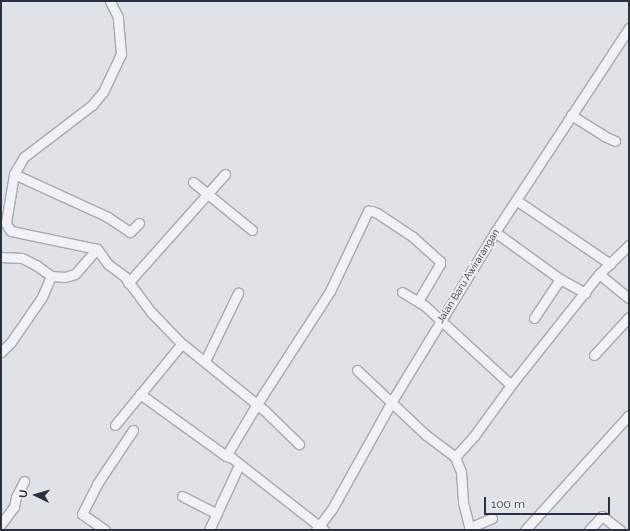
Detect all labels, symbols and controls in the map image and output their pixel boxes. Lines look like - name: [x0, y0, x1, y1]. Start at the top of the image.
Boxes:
- street label: Jalan Baru Awirarangan: [434, 227, 502, 325]
- north arrow: [16, 475, 56, 515]
- text: U: [17, 489, 30, 499]
- scale bar: [486, 489, 612, 515]
- text: 100 m: [491, 497, 525, 511]

